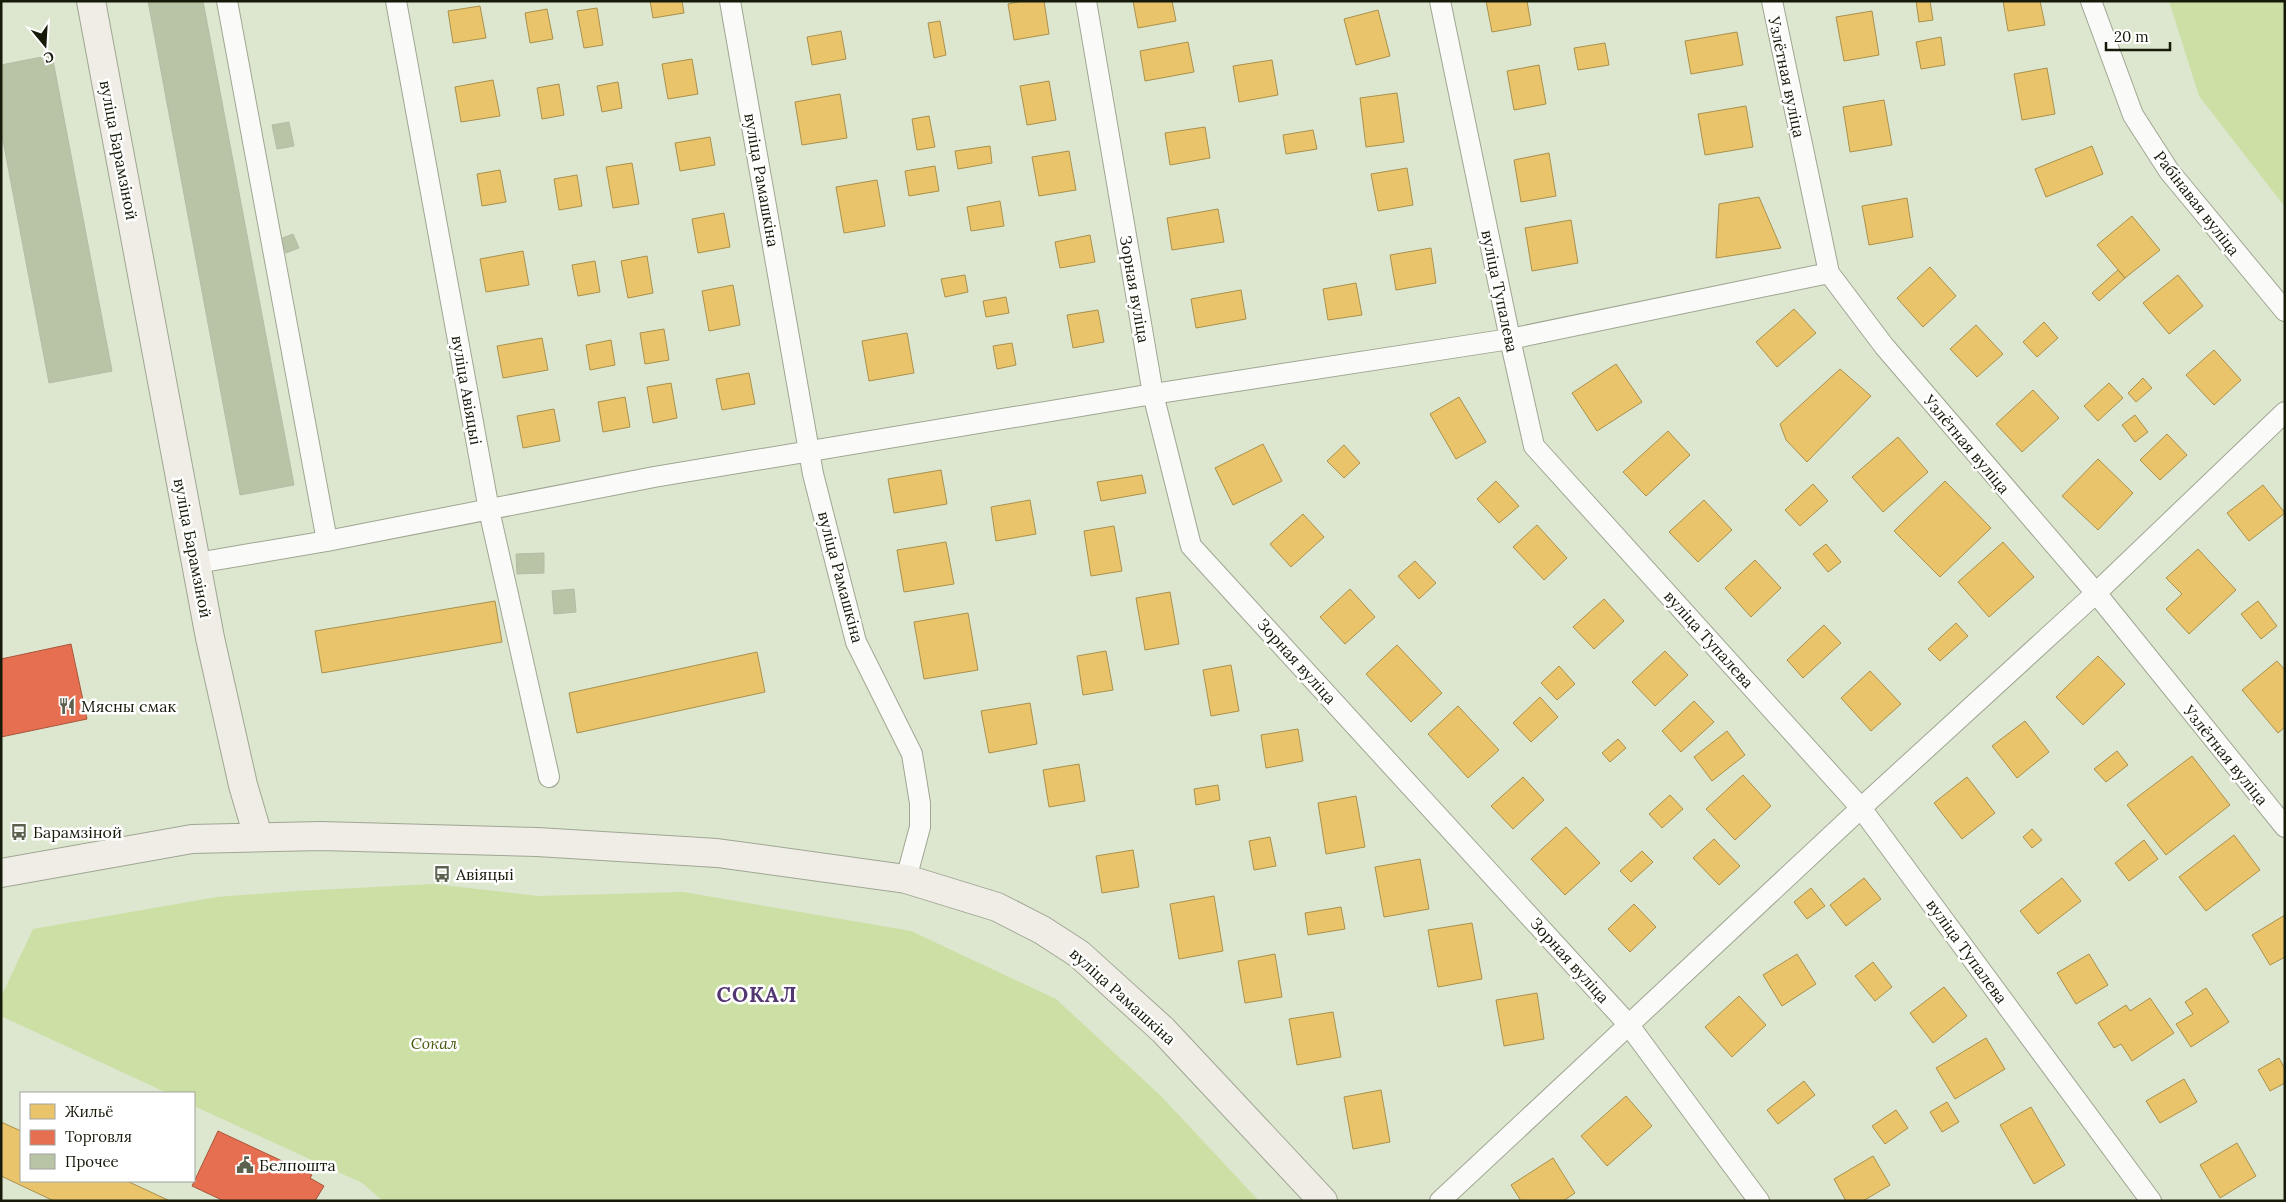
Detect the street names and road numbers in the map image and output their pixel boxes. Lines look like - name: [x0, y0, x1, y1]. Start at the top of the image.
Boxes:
- street label: Узлётная вуліца: [1764, 14, 1810, 139]
- street label: вуліца Барамзіной: [96, 78, 142, 222]
- street label: вуліца Рамашкіна: [740, 111, 784, 249]
- street label: Рабінавая вуліца: [2150, 147, 2244, 259]
- street label: вуліца Тупалева: [1477, 228, 1523, 354]
- street label: Зорная вуліца: [1116, 234, 1154, 344]
- street label: вуліца Авіяцыі: [448, 334, 486, 446]
- street label: Узлётная вуліца: [1919, 390, 2014, 498]
- street label: вуліца Барамзіной: [170, 476, 216, 620]
- street label: вуліца Рамашкіна: [814, 509, 868, 645]
- street label: вуліца Тупалева: [1660, 586, 1758, 692]
- street label: Зорная вуліца: [1253, 614, 1341, 708]
- street label: Узлётная вуліца: [2179, 700, 2273, 809]
- street label: вуліца Тупалева: [1922, 895, 2012, 1007]
- street label: Зорная вуліца: [1526, 913, 1614, 1007]
- street label: вуліца Рамашкіна: [1066, 943, 1180, 1049]

